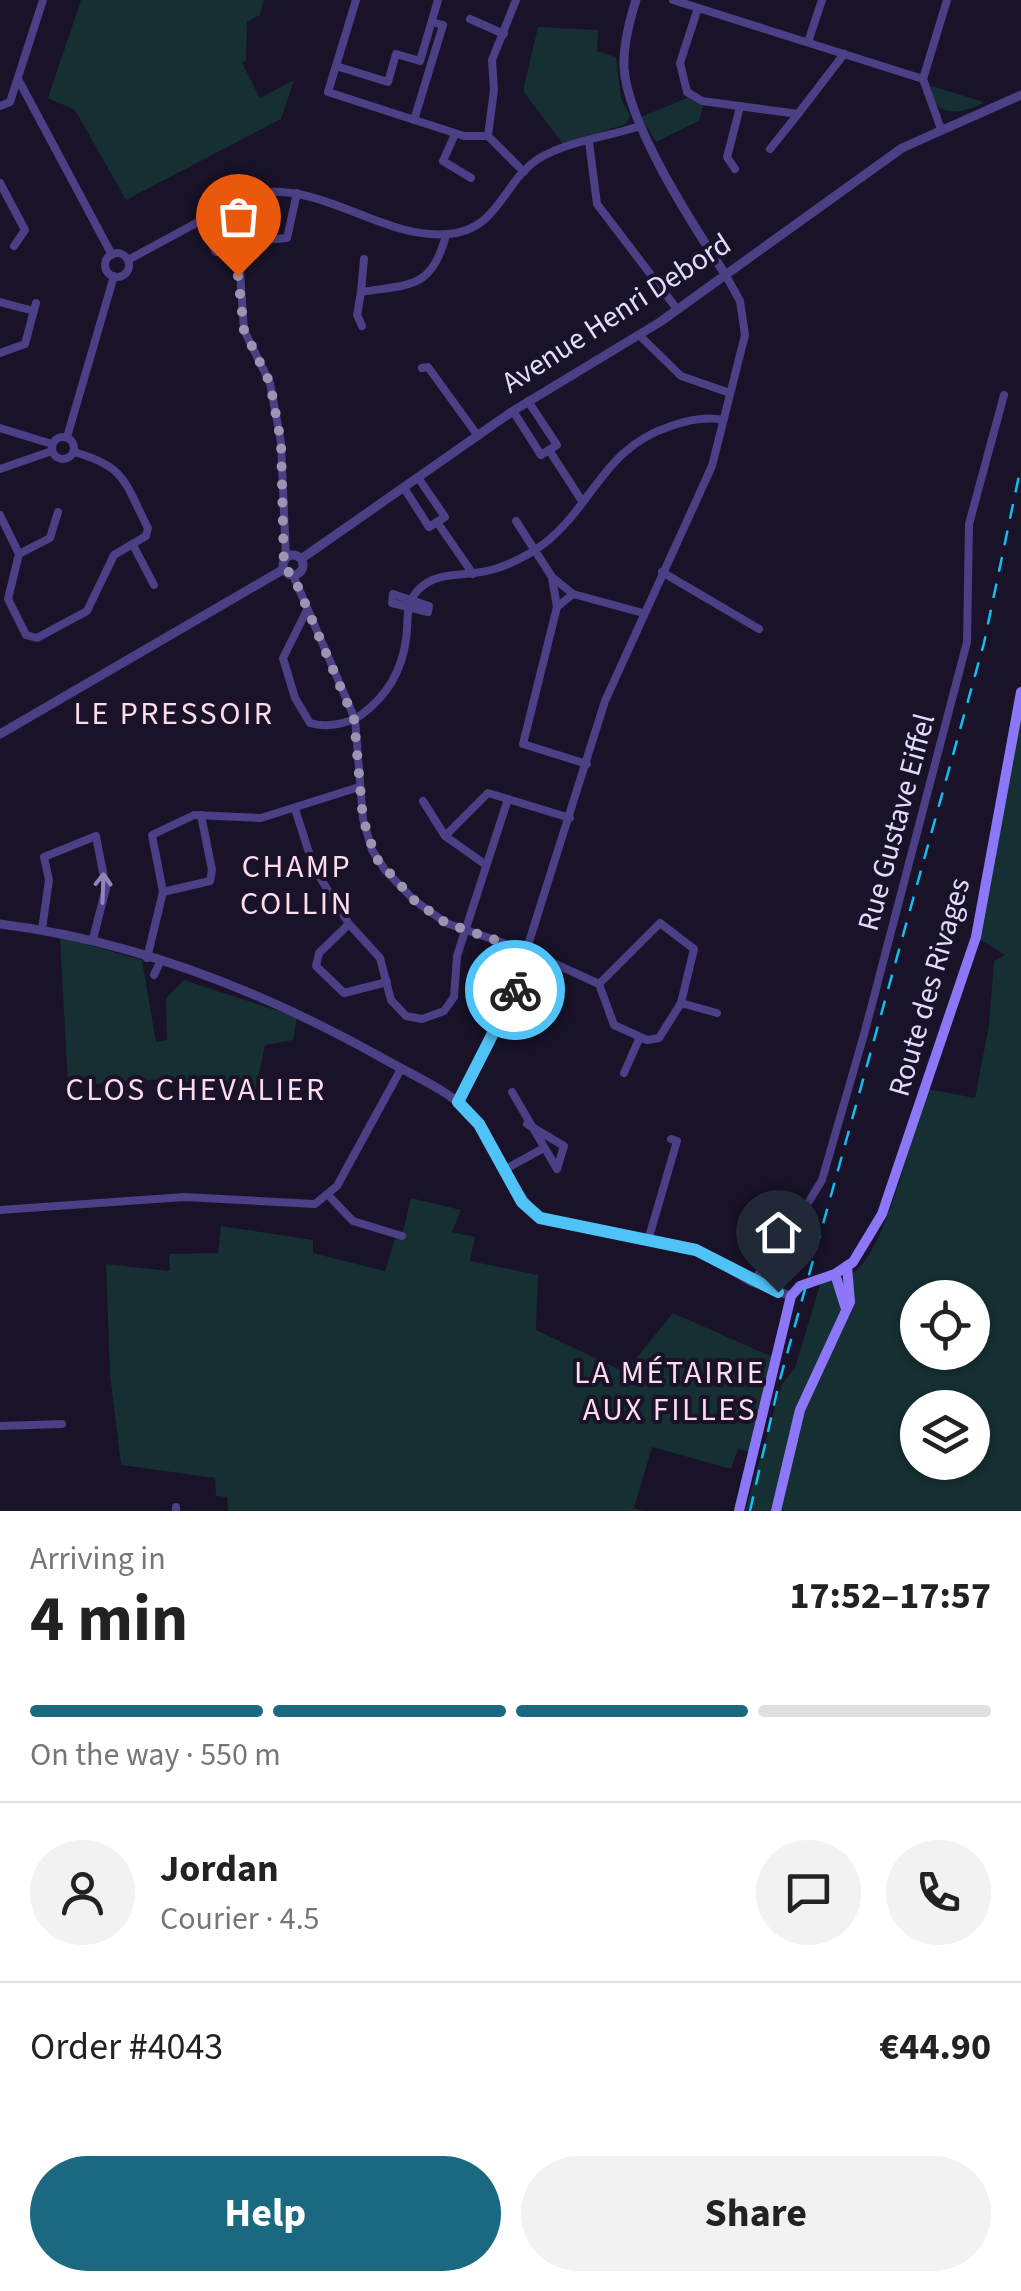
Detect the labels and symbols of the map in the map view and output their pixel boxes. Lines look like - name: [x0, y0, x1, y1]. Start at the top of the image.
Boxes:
- pin: [196, 174, 281, 277]
- street label: Avenue Henri Debord: [493, 223, 740, 404]
- district label: LE PRESSOIR: [73, 691, 275, 737]
- street label: Rue Gustave Eiffel: [847, 709, 946, 935]
- district label: CHAMP COLLIN: [240, 844, 354, 927]
- one-way arrow: [93, 872, 112, 905]
- street label: Route des Rivages: [878, 873, 981, 1101]
- courier: [465, 940, 565, 1040]
- district label: CLOS CHEVALIER: [65, 1067, 327, 1113]
- pin: [736, 1190, 821, 1293]
- district label: LA MÉTAIRIE AUX FILLES: [574, 1350, 766, 1433]

